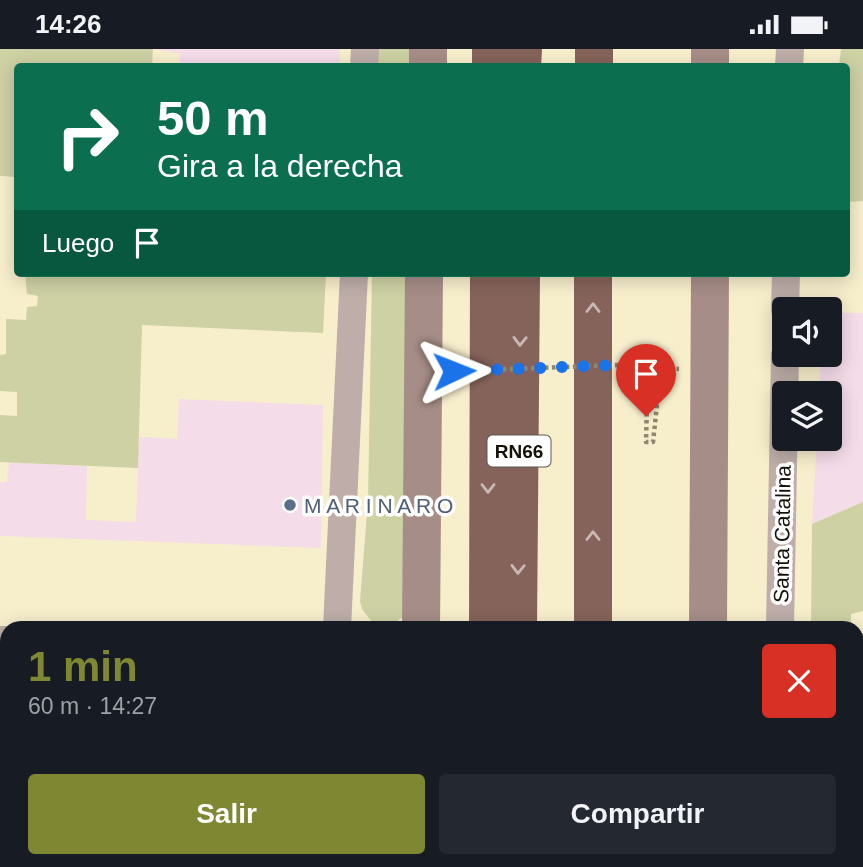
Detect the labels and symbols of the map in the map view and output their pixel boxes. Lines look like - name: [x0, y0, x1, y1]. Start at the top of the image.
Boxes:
- one-way arrow: [585, 302, 601, 313]
- position arrow: [417, 334, 491, 408]
- one-way arrow: [512, 336, 528, 347]
- pin: [616, 344, 676, 416]
- road number: RN66: [488, 435, 550, 467]
- street label: Santa Catalina: [769, 465, 795, 603]
- one-way arrow: [480, 483, 496, 494]
- place label: M A R I N A R O: [304, 494, 453, 517]
- marker: M A R I N A R O: [282, 497, 298, 513]
- one-way arrow: [585, 530, 601, 540]
- one-way arrow: [510, 564, 526, 574]

